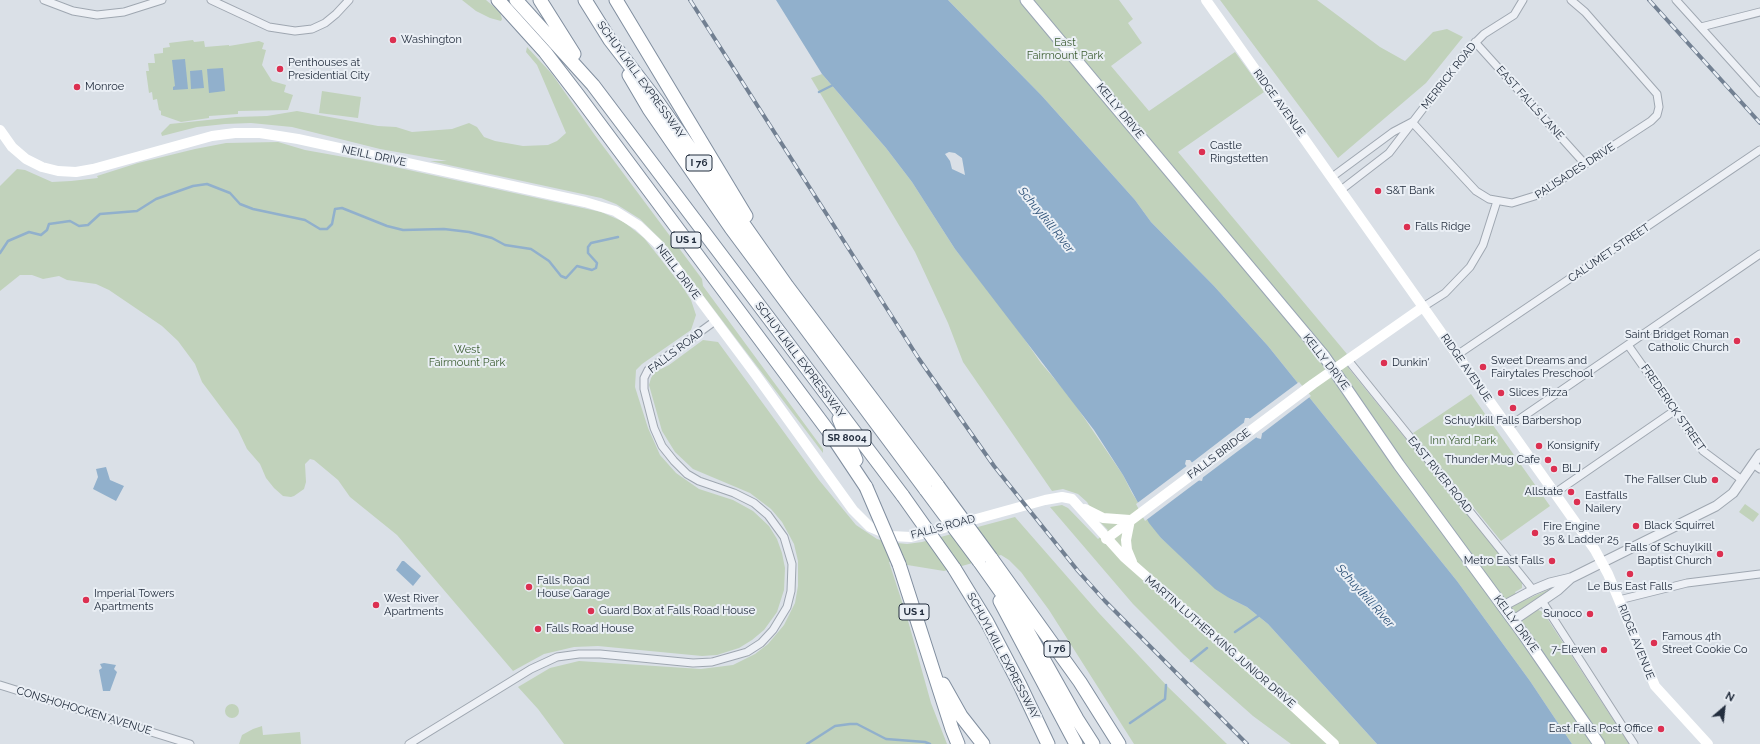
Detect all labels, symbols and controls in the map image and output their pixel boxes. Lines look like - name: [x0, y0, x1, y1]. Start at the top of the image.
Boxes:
- street label: SCHUYLKILL EXPRESSWAY: [594, 19, 688, 141]
- place label: Washington: [401, 33, 462, 47]
- marker: Washington: [388, 35, 398, 45]
- park label: East Fairmount Park: [1027, 36, 1103, 62]
- street label: MERRICK ROAD: [1419, 40, 1479, 112]
- place label: Penthouses at Presidential City: [288, 56, 370, 82]
- street label: EAST FALLS LANE: [1493, 63, 1567, 143]
- marker: Penthouses at Presidential City: [275, 64, 285, 74]
- street label: RIDGE AVENUE: [1250, 67, 1308, 139]
- place label: Monroe: [85, 80, 124, 94]
- street label: KELLY DRIVE: [1094, 81, 1146, 141]
- marker: Monroe: [72, 82, 82, 92]
- place label: Castle Ringstetten: [1210, 139, 1268, 165]
- street label: PALISADES DRIVE: [1532, 140, 1618, 202]
- street label: NEILL DRIVE: [341, 143, 407, 169]
- marker: Castle Ringstetten: [1197, 147, 1207, 157]
- road number: I 76: [686, 155, 712, 171]
- water label: Schuylkill River: [1015, 184, 1077, 256]
- place label: S&T Bank: [1386, 184, 1434, 198]
- marker: S&T Bank: [1373, 186, 1383, 196]
- place label: Falls Ridge: [1415, 220, 1470, 234]
- street label: CALUMET STREET: [1566, 221, 1652, 285]
- marker: Falls Ridge: [1402, 222, 1412, 232]
- road number: US 1: [671, 232, 701, 248]
- street label: NEILL DRIVE: [653, 242, 703, 302]
- street label: SCHUYLKILL EXPRESSWAY: [752, 299, 848, 421]
- street label: FALLS ROAD: [646, 326, 706, 376]
- place label: Saint Bridget Roman Catholic Church: [1625, 328, 1729, 354]
- street label: KELLY DRIVE: [1300, 331, 1352, 393]
- street label: RIDGE AVENUE: [1438, 332, 1494, 404]
- marker: Saint Bridget Roman Catholic Church: [1732, 336, 1742, 346]
- park label: West Fairmount Park: [429, 343, 505, 369]
- place label: Sweet Dreams and Fairytales Preschool: [1491, 354, 1593, 380]
- place label: Dunkin': [1392, 356, 1430, 370]
- marker: Dunkin': [1379, 358, 1389, 368]
- marker: Sweet Dreams and Fairytales Preschool: [1478, 362, 1488, 372]
- street label: FREDERICK STREET: [1638, 362, 1708, 454]
- place label: Slices Pizza: [1509, 386, 1568, 400]
- marker: Slices Pizza: [1496, 388, 1506, 398]
- marker: Schuylkill Falls Barbershop: [1508, 403, 1518, 413]
- place label: Schuylkill Falls Barbershop: [1445, 414, 1581, 428]
- street label: FALLS BRIDGE: [1185, 426, 1253, 482]
- road number: SR 8004: [823, 430, 871, 446]
- street label: EAST RIVER ROAD: [1405, 434, 1475, 516]
- park label: Inn Yard Park: [1430, 434, 1496, 448]
- place label: Konsignify: [1547, 439, 1600, 453]
- marker: Konsignify: [1534, 441, 1544, 451]
- place label: Thunder Mug Cafe: [1445, 453, 1540, 467]
- marker: Thunder Mug Cafe: [1543, 455, 1553, 465]
- place label: BLJ: [1562, 462, 1581, 476]
- marker: BLJ: [1549, 464, 1559, 474]
- place label: The Fallser Club: [1625, 473, 1707, 487]
- marker: The Fallser Club: [1710, 475, 1720, 485]
- place label: Allstate: [1525, 485, 1563, 499]
- marker: Allstate: [1566, 487, 1576, 497]
- place label: Eastfalls Nailery: [1585, 489, 1628, 515]
- marker: Eastfalls Nailery: [1572, 497, 1582, 507]
- street label: FALLS ROAD: [909, 512, 977, 542]
- place label: Black Squirrel: [1644, 519, 1714, 533]
- place label: Fire Engine 35 & Ladder 25: [1543, 520, 1619, 546]
- marker: Black Squirrel: [1631, 521, 1641, 531]
- marker: Fire Engine 35 & Ladder 25: [1530, 528, 1540, 538]
- place label: Falls of Schuylkill Baptist Church: [1624, 541, 1712, 567]
- marker: Falls of Schuylkill Baptist Church: [1715, 549, 1725, 559]
- place label: Metro East Falls: [1464, 554, 1544, 568]
- marker: Metro East Falls: [1547, 556, 1557, 566]
- water label: Schuylkill River: [1333, 561, 1397, 631]
- marker: Le Bus East Falls: [1625, 569, 1635, 579]
- street label: MARTIN LUTHER KING JUNIOR DRIVE: [1142, 573, 1298, 711]
- place label: Falls Road House Garage: [537, 574, 610, 600]
- place label: Le Bus East Falls: [1587, 580, 1673, 594]
- marker: Falls Road House Garage: [524, 582, 534, 592]
- place label: Imperial Towers Apartments: [94, 587, 174, 613]
- street label: SCHUYLKILL EXPRESSWAY: [964, 590, 1042, 722]
- place label: West River Apartments: [384, 592, 444, 618]
- street label: KELLY DRIVE: [1491, 593, 1541, 655]
- marker: Imperial Towers Apartments: [81, 595, 91, 605]
- marker: West River Apartments: [371, 600, 381, 610]
- street label: RIDGE AVENUE: [1615, 603, 1657, 681]
- place label: Guard Box at Falls Road House: [599, 604, 755, 618]
- road number: US 1: [899, 604, 929, 620]
- marker: Guard Box at Falls Road House: [586, 606, 596, 616]
- place label: Sunoco: [1543, 607, 1582, 621]
- marker: Sunoco: [1585, 609, 1595, 619]
- place label: Falls Road House: [546, 622, 634, 636]
- marker: Falls Road House: [533, 624, 543, 634]
- place label: Famous 4th Street Cookie Co: [1662, 630, 1748, 656]
- marker: Famous 4th Street Cookie Co: [1649, 638, 1659, 648]
- road number: I 76: [1044, 641, 1070, 657]
- place label: 7-Eleven: [1551, 643, 1596, 657]
- marker: 7-Eleven: [1599, 645, 1609, 655]
- street label: CONSHOHOCKEN AVENUE: [15, 684, 153, 738]
- north arrow: [1704, 688, 1744, 728]
- text: N: [1723, 689, 1737, 705]
- place label: East Falls Post Office: [1549, 722, 1653, 736]
- marker: East Falls Post Office: [1656, 724, 1666, 734]

